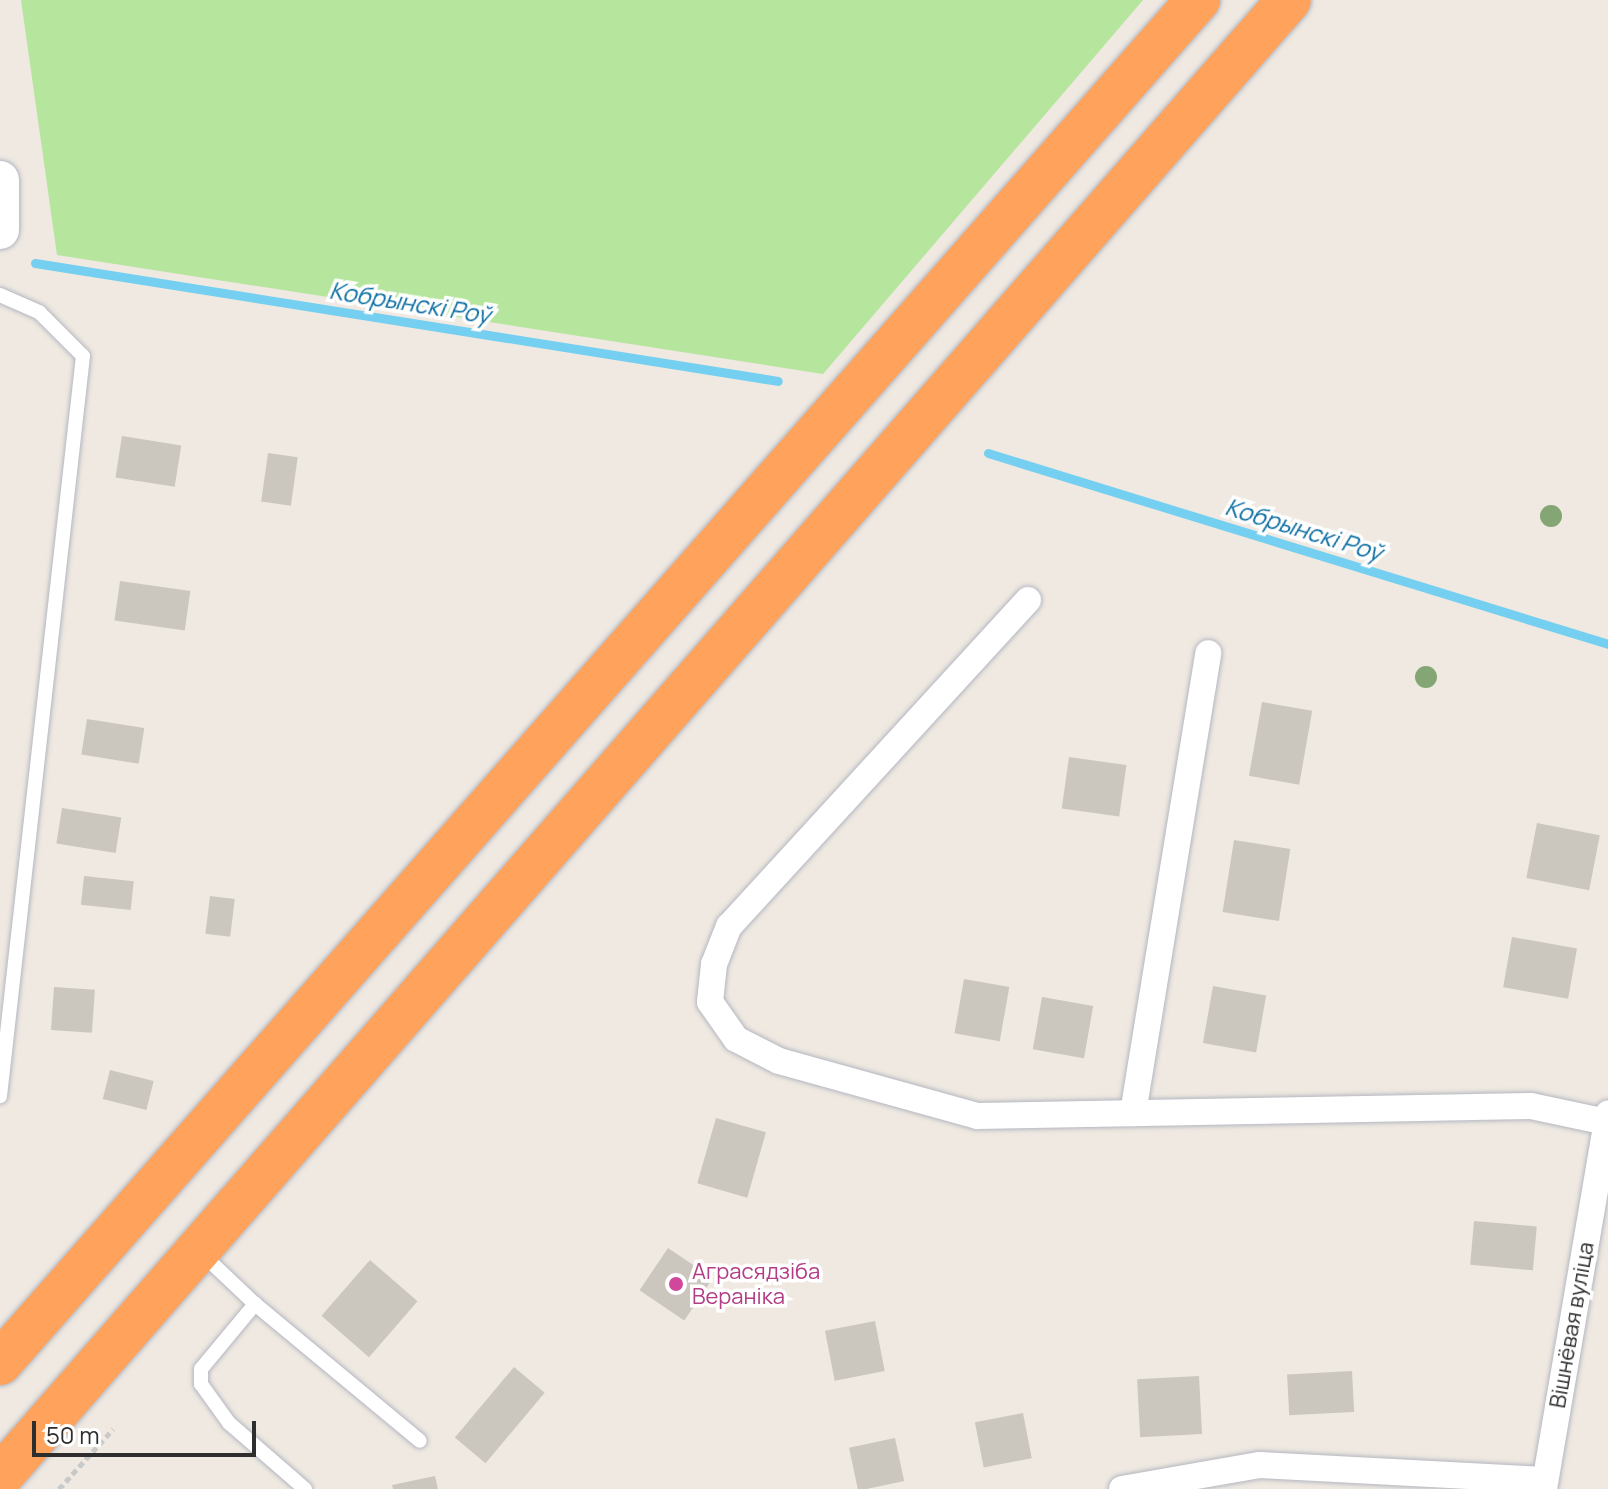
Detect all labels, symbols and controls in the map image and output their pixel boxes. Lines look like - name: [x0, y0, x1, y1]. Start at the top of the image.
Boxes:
- water label: Кобрынскі Роў: [328, 275, 492, 329]
- water label: Кобрынскі Роў: [1222, 491, 1386, 567]
- street label: Вішнёвая вуліца: [1544, 1240, 1600, 1410]
- place label: Аграсядзіба Вераніка: [692, 1258, 820, 1310]
- marker: Аграсядзіба Вераніка: [667, 1275, 685, 1293]
- scale bar: [36, 1405, 260, 1455]
- text: 50 m: [46, 1418, 100, 1451]

